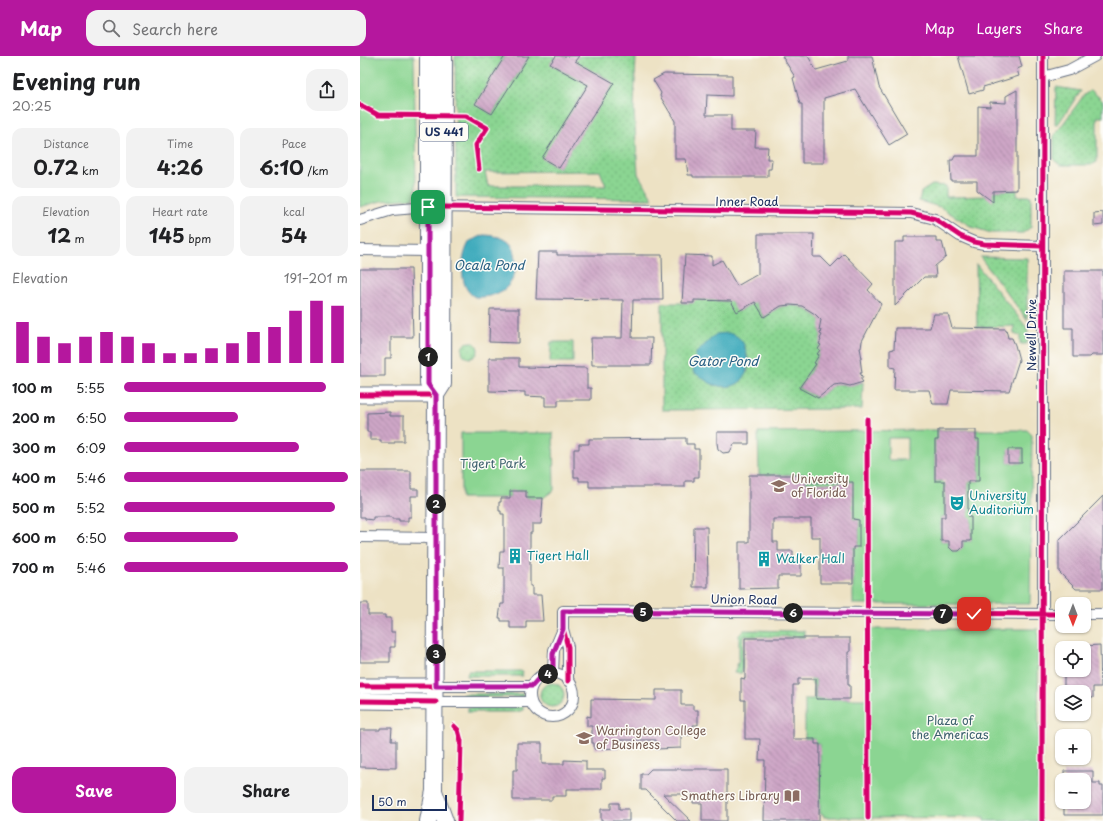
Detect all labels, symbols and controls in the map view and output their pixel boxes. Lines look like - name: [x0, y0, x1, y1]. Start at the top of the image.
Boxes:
- search box: [86, 10, 366, 46]
- text: Map: [20, 14, 62, 42]
- icon: search: [100, 17, 122, 39]
- text: Search here: [132, 17, 218, 40]
- text: Map: [925, 18, 955, 39]
- text: Layers: [977, 18, 1022, 39]
- text: Share: [1044, 18, 1083, 39]
- text: Evening run: [12, 64, 141, 97]
- button: share: [306, 69, 348, 111]
- text: 20:25: [12, 96, 52, 115]
- road number: US 441: [420, 123, 468, 141]
- text: Distance: [43, 135, 89, 152]
- text: Time: [167, 135, 193, 152]
- text: Pace: [282, 135, 306, 152]
- text: 0.72: [33, 152, 79, 182]
- text: 4:26: [157, 152, 203, 182]
- text: 6:10: [260, 152, 304, 182]
- text: km: [79, 162, 99, 179]
- text: /km: [304, 162, 328, 179]
- pin: [411, 190, 445, 224]
- street label: Inner Road: [715, 192, 779, 210]
- icon: arrive: [417, 196, 439, 218]
- text: Elevation: [42, 203, 90, 220]
- text: Heart rate: [152, 203, 208, 220]
- text: kcal: [283, 203, 305, 220]
- text: 12: [47, 220, 71, 250]
- text: 145: [149, 220, 185, 250]
- text: 54: [281, 220, 307, 250]
- text: m: [71, 230, 85, 247]
- text: bpm: [185, 230, 211, 247]
- water label: Ocala Pond: [454, 255, 527, 274]
- text: Elevation: [12, 268, 68, 287]
- text: 191–201 m: [284, 268, 348, 287]
- street label: Newell Drive: [1022, 299, 1040, 371]
- pin: 1: [418, 347, 438, 367]
- text: 1: [425, 348, 431, 365]
- water label: Gator Pond: [688, 351, 760, 370]
- text: 100 m: [12, 378, 53, 397]
- text: 5:55: [76, 378, 105, 397]
- text: 200 m: [12, 408, 56, 427]
- text: 6:50: [76, 408, 107, 427]
- text: 300 m: [12, 438, 56, 457]
- text: 6:09: [76, 438, 106, 457]
- park label: Tigert Park: [460, 454, 526, 472]
- text: 400 m: [12, 468, 56, 487]
- text: 5:46: [76, 468, 106, 487]
- place label: University of Florida: [791, 469, 849, 501]
- school or university icon: University of Florida: [770, 477, 788, 495]
- place label: University Auditorium: [969, 486, 1034, 518]
- pin: 2: [426, 494, 446, 514]
- theatre icon: University Auditorium: [948, 494, 966, 512]
- text: 2: [432, 495, 440, 512]
- text: 500 m: [12, 498, 55, 517]
- text: 5:52: [76, 498, 105, 517]
- text: 600 m: [12, 528, 56, 547]
- text: 6:50: [76, 528, 107, 547]
- place label: Tigert Hall: [527, 546, 589, 564]
- building icon: Tigert Hall: [506, 547, 524, 565]
- place label: Walker Hall: [776, 549, 845, 567]
- building icon: Walker Hall: [755, 550, 773, 568]
- text: 700 m: [12, 558, 54, 577]
- text: 5:46: [76, 558, 106, 577]
- street label: Union Road: [710, 589, 778, 609]
- pin: [957, 597, 991, 631]
- north arrow: [1055, 597, 1091, 633]
- map controls: [1055, 597, 1091, 809]
- pin: 5: [633, 602, 653, 622]
- text: 5: [639, 603, 647, 620]
- pin: 6: [783, 603, 803, 623]
- icon: check: [963, 603, 985, 625]
- text: 6: [789, 604, 797, 621]
- pin: 7: [933, 604, 953, 624]
- text: 7: [940, 605, 946, 622]
- button: locate: [1055, 641, 1091, 677]
- pin: 3: [426, 644, 446, 664]
- text: 3: [432, 645, 440, 662]
- pin: 4: [538, 664, 558, 684]
- text: 4: [544, 665, 552, 682]
- button: layers: [1055, 685, 1091, 721]
- park label: Plaza of the Americas: [911, 711, 989, 743]
- place label: Warrington College of Business: [596, 721, 707, 753]
- school or university icon: Warrington College of Business: [575, 729, 593, 747]
- button: +: [1055, 729, 1091, 765]
- button: Save: [12, 767, 176, 813]
- button: Share: [184, 767, 348, 813]
- button: −: [1055, 773, 1091, 809]
- place label: Smathers Library: [681, 786, 780, 804]
- library icon: Smathers Library: [783, 787, 801, 805]
- scale bar: [372, 793, 447, 812]
- text: 50 m: [378, 793, 407, 810]

